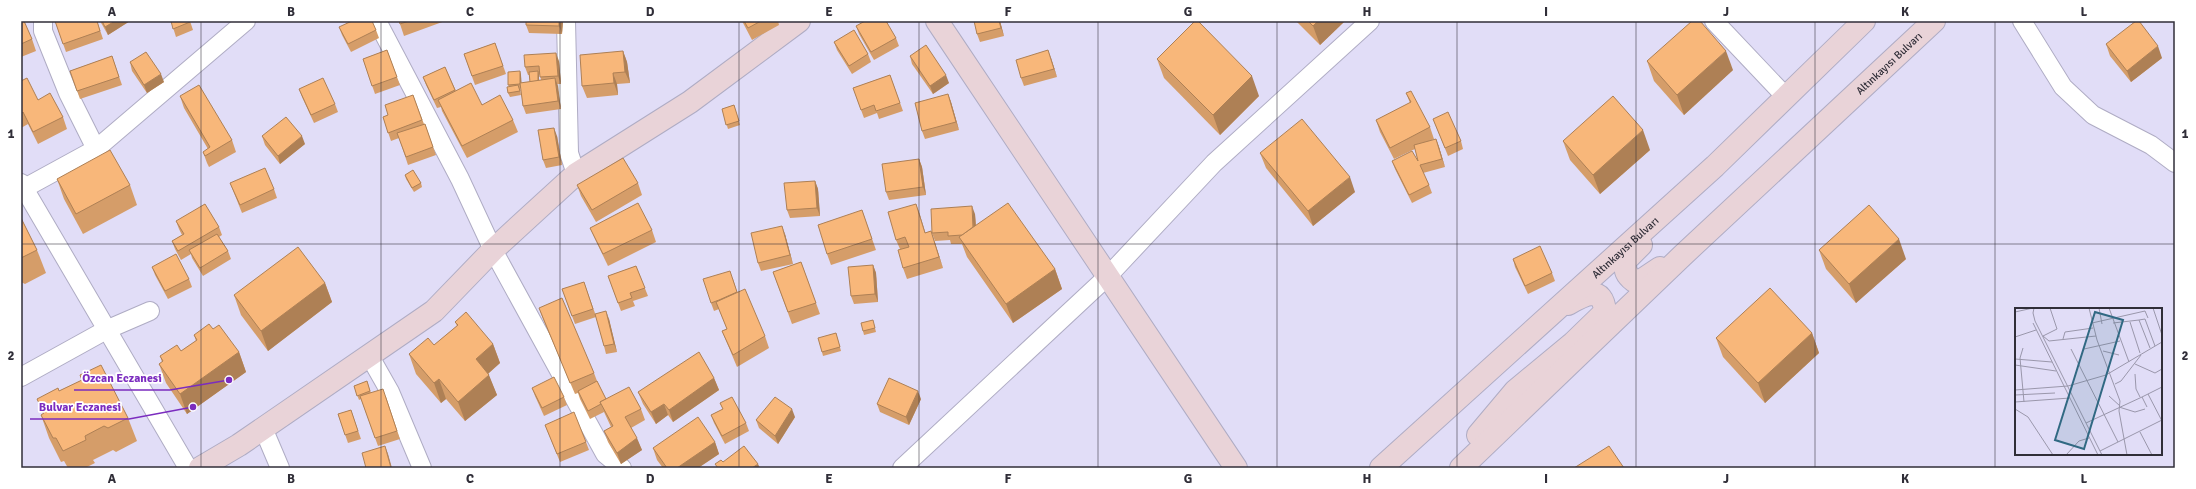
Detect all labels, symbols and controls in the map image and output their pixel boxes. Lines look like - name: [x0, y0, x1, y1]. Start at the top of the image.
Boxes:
- text: A: [108, 4, 117, 20]
- text: B: [287, 4, 295, 20]
- text: C: [466, 4, 474, 20]
- text: D: [646, 4, 655, 20]
- text: E: [825, 4, 833, 20]
- text: F: [1005, 4, 1012, 20]
- text: G: [1184, 4, 1192, 20]
- text: H: [1363, 4, 1371, 20]
- text: I: [1544, 4, 1548, 20]
- text: J: [1723, 4, 1729, 20]
- text: K: [1901, 4, 1909, 20]
- text: L: [2081, 4, 2088, 20]
- street label: Altınkayısı Bulvarı: [1853, 29, 1925, 97]
- text: 1: [7, 126, 15, 142]
- text: 1: [2181, 126, 2189, 142]
- street label: Altınkayısı Bulvarı: [1589, 214, 1661, 281]
- inset map: [2015, 308, 2162, 455]
- text: 2: [7, 348, 15, 364]
- text: 2: [2181, 348, 2189, 364]
- callout: Özcan Eczanesi: [74, 366, 170, 390]
- text: Özcan Eczanesi: [82, 371, 162, 386]
- callout: Bulvar Eczanesi: [30, 395, 129, 419]
- text: Bulvar Eczanesi: [39, 400, 121, 415]
- text: A: [108, 471, 117, 487]
- text: B: [287, 471, 295, 487]
- text: C: [466, 471, 474, 487]
- text: D: [646, 471, 655, 487]
- text: E: [825, 471, 833, 487]
- text: F: [1005, 471, 1012, 487]
- text: G: [1184, 471, 1192, 487]
- text: H: [1363, 471, 1371, 487]
- text: I: [1544, 471, 1548, 487]
- text: J: [1723, 471, 1729, 487]
- text: K: [1901, 471, 1909, 487]
- text: L: [2081, 471, 2088, 487]

